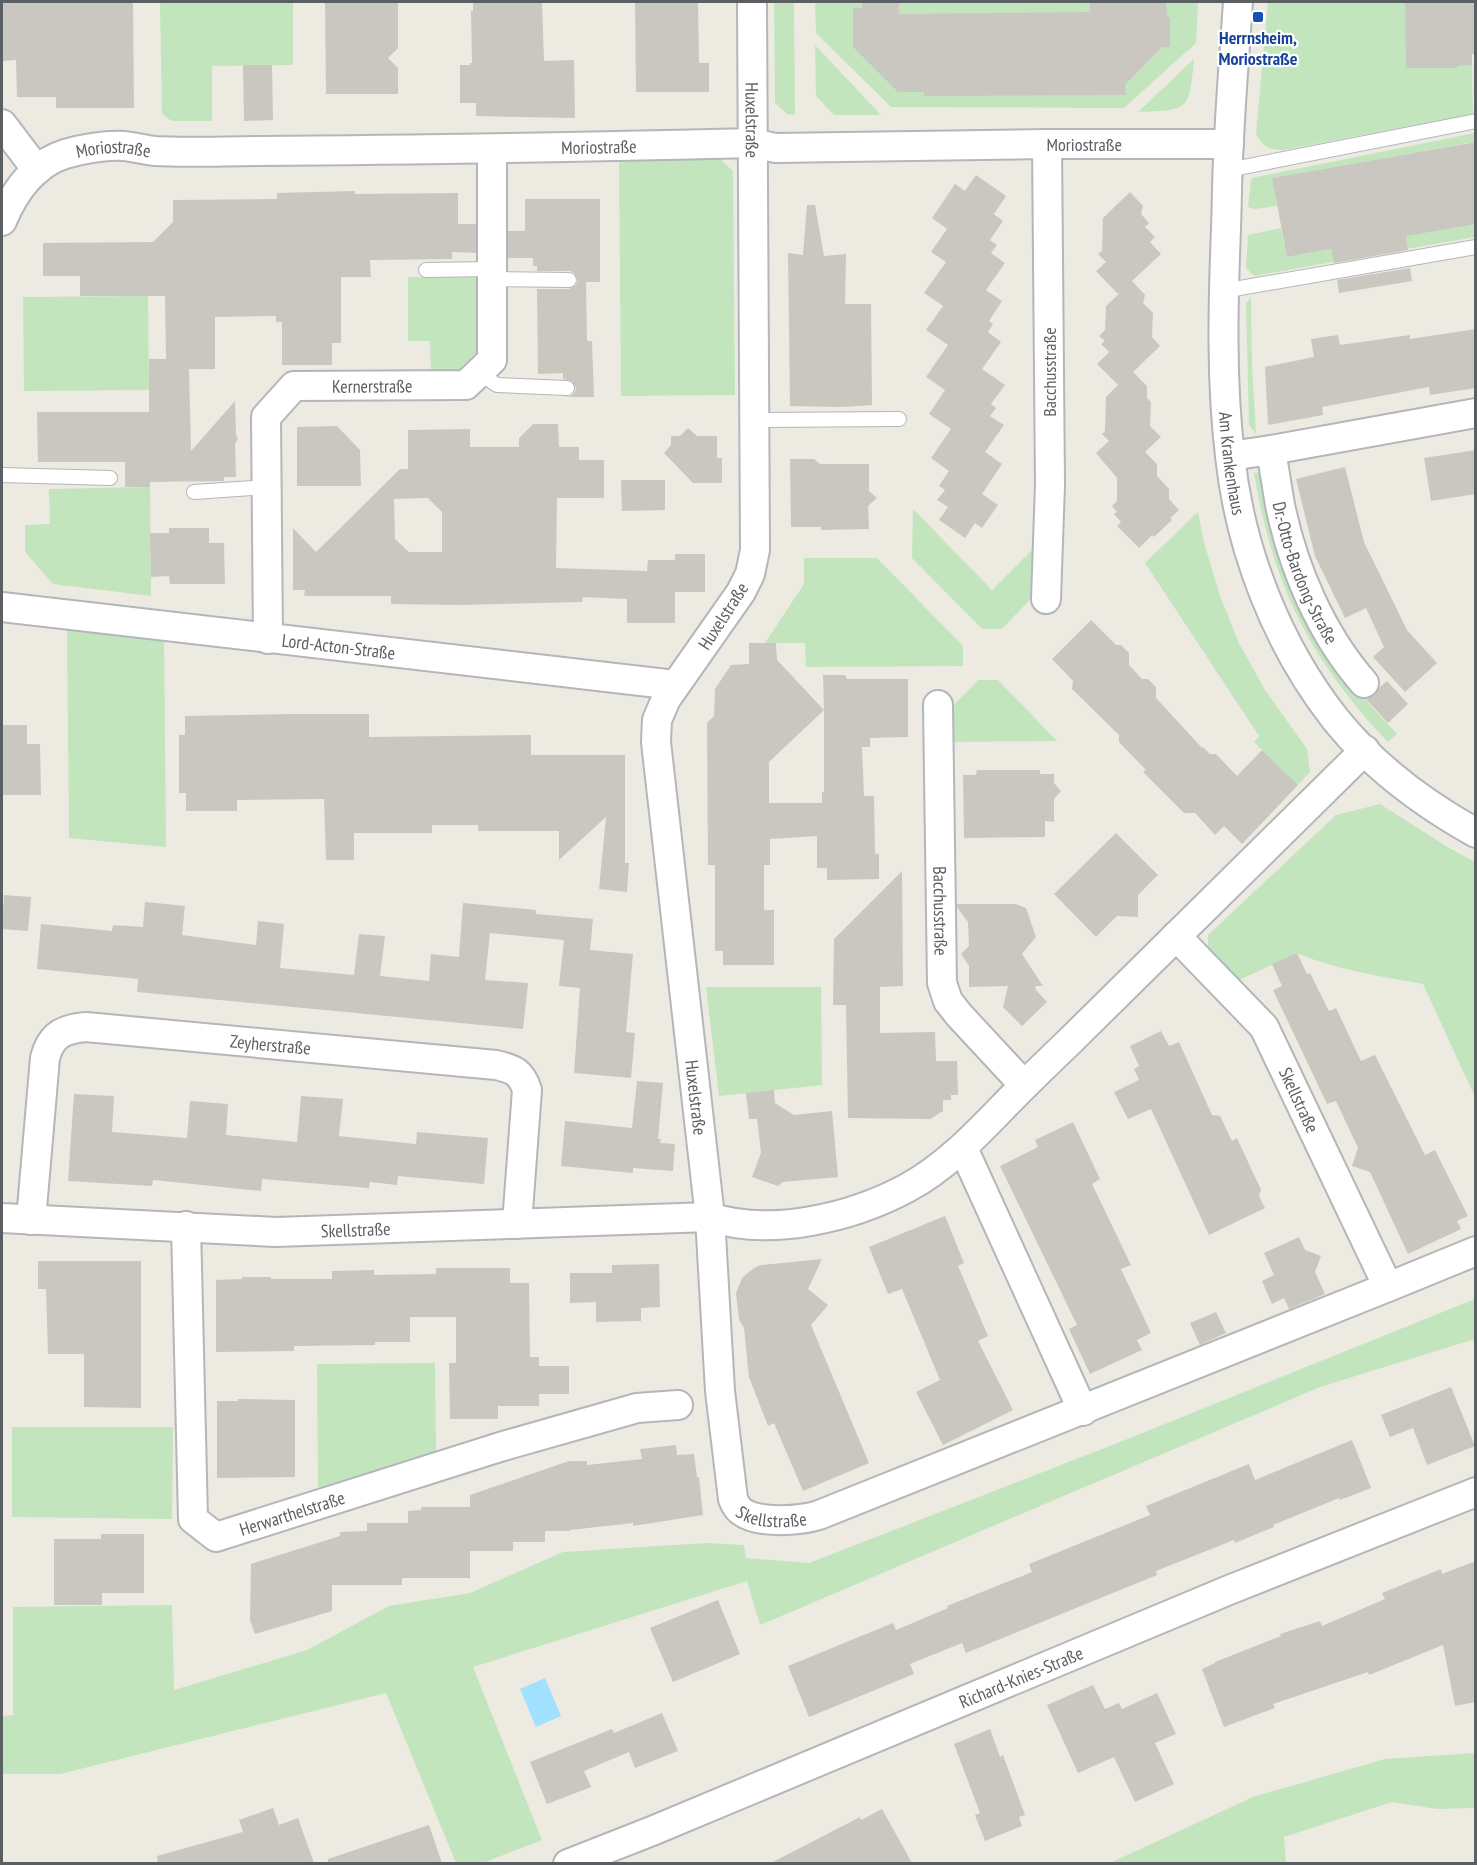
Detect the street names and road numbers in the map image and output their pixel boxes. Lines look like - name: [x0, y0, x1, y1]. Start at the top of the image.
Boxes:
- street label: Huxelstraße: [741, 82, 764, 158]
- street label: Moriostraße: [1047, 133, 1122, 156]
- street label: Moriostraße: [74, 134, 153, 162]
- street label: Moriostraße: [561, 134, 637, 159]
- street label: Bacchusstraße: [1038, 327, 1061, 417]
- street label: Kernerstraße: [332, 374, 412, 397]
- street label: Am Krankenhaus: [1214, 411, 1251, 517]
- street label: Dr.-Otto-Bardong-Straße: [1268, 499, 1343, 648]
- street label: Huxelstraße: [693, 578, 753, 654]
- street label: Lord-Acton-Straße: [281, 628, 397, 664]
- street label: Bacchusstraße: [929, 866, 953, 956]
- street label: Zeyherstraße: [229, 1029, 312, 1059]
- street label: Huxelstraße: [681, 1059, 712, 1136]
- street label: Skellstraße: [1274, 1064, 1324, 1136]
- street label: Skellstraße: [320, 1217, 391, 1242]
- street label: Herwarthelstraße: [236, 1485, 347, 1540]
- street label: Skellstraße: [732, 1500, 808, 1532]
- street label: Richard-Knies-Straße: [955, 1641, 1086, 1713]

